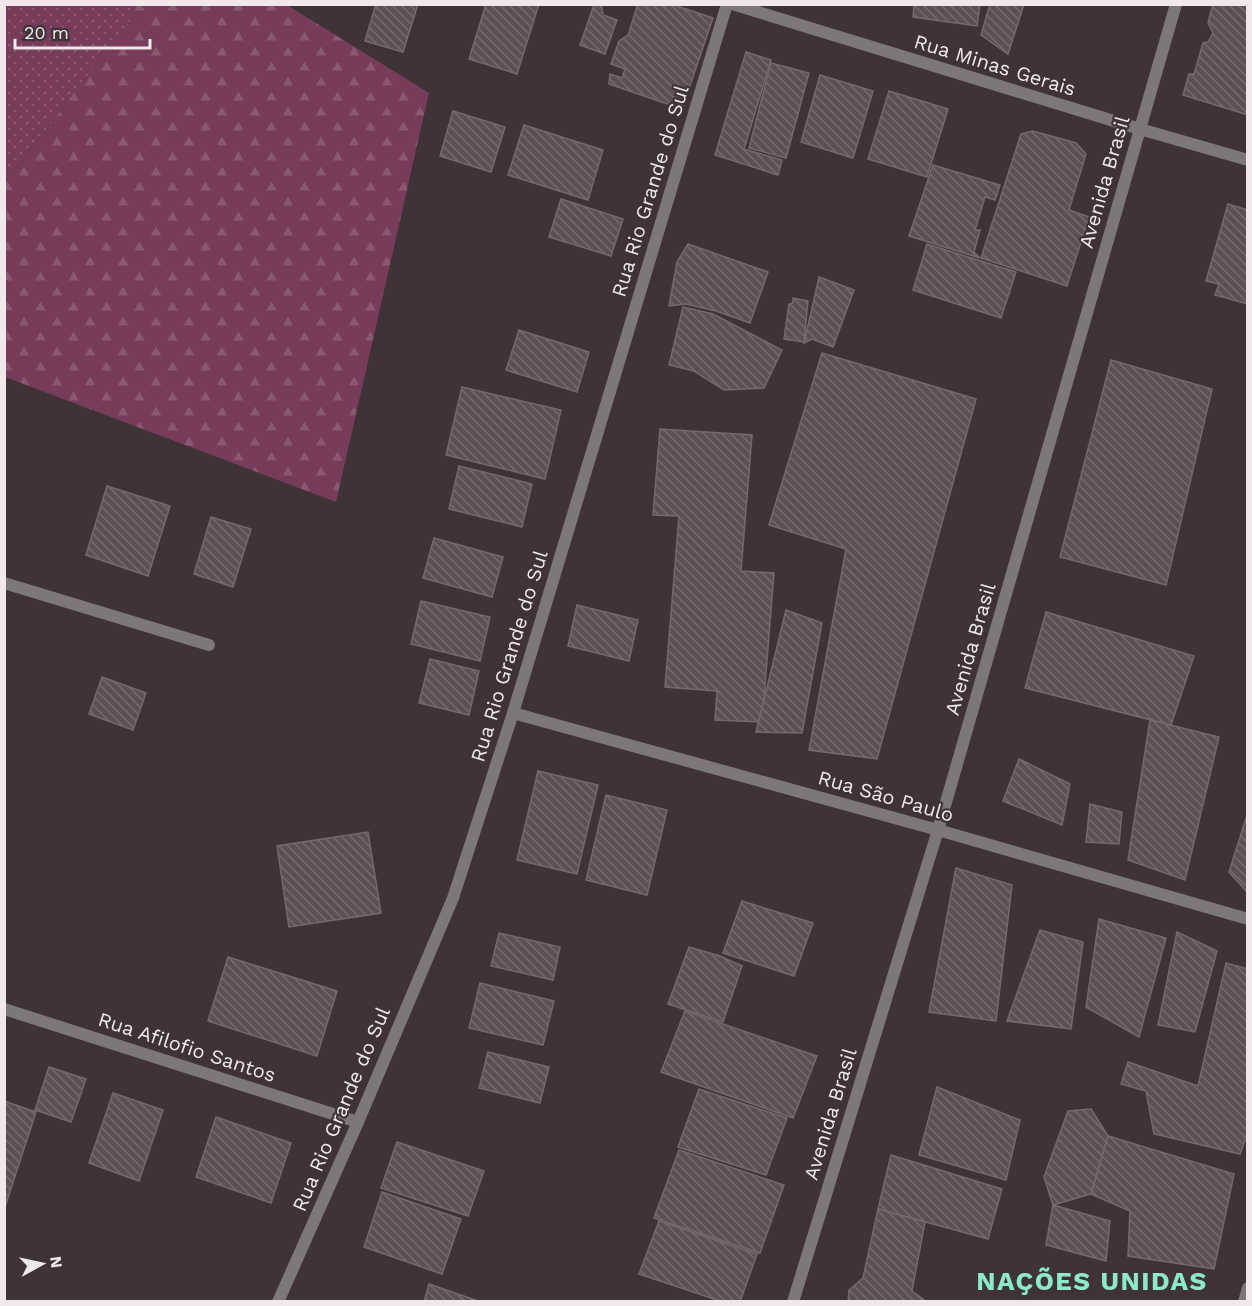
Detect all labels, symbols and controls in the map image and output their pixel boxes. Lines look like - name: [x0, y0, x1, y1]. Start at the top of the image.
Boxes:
- scale bar: [15, 12, 150, 50]
- text: 20 m: [24, 22, 69, 43]
- street label: Rua Minas Gerais: [911, 29, 1079, 101]
- street label: Rua Rio Grande do Sul: [606, 82, 694, 300]
- street label: Avenida Brasil: [1074, 113, 1134, 251]
- street label: Rua Rio Grande do Sul: [465, 547, 553, 765]
- street label: Avenida Brasil: [940, 580, 1000, 718]
- street label: Rua São Paulo: [815, 765, 957, 827]
- street label: Rua Rio Grande do Sul: [287, 1003, 395, 1215]
- street label: Rua Afilofio Santos: [95, 1007, 279, 1087]
- street label: Avenida Brasil: [799, 1045, 861, 1183]
- north arrow: [12, 1234, 72, 1294]
- text: N: [46, 1255, 67, 1269]
- district label: NAÇÕES UNIDAS: [976, 1266, 1208, 1296]

